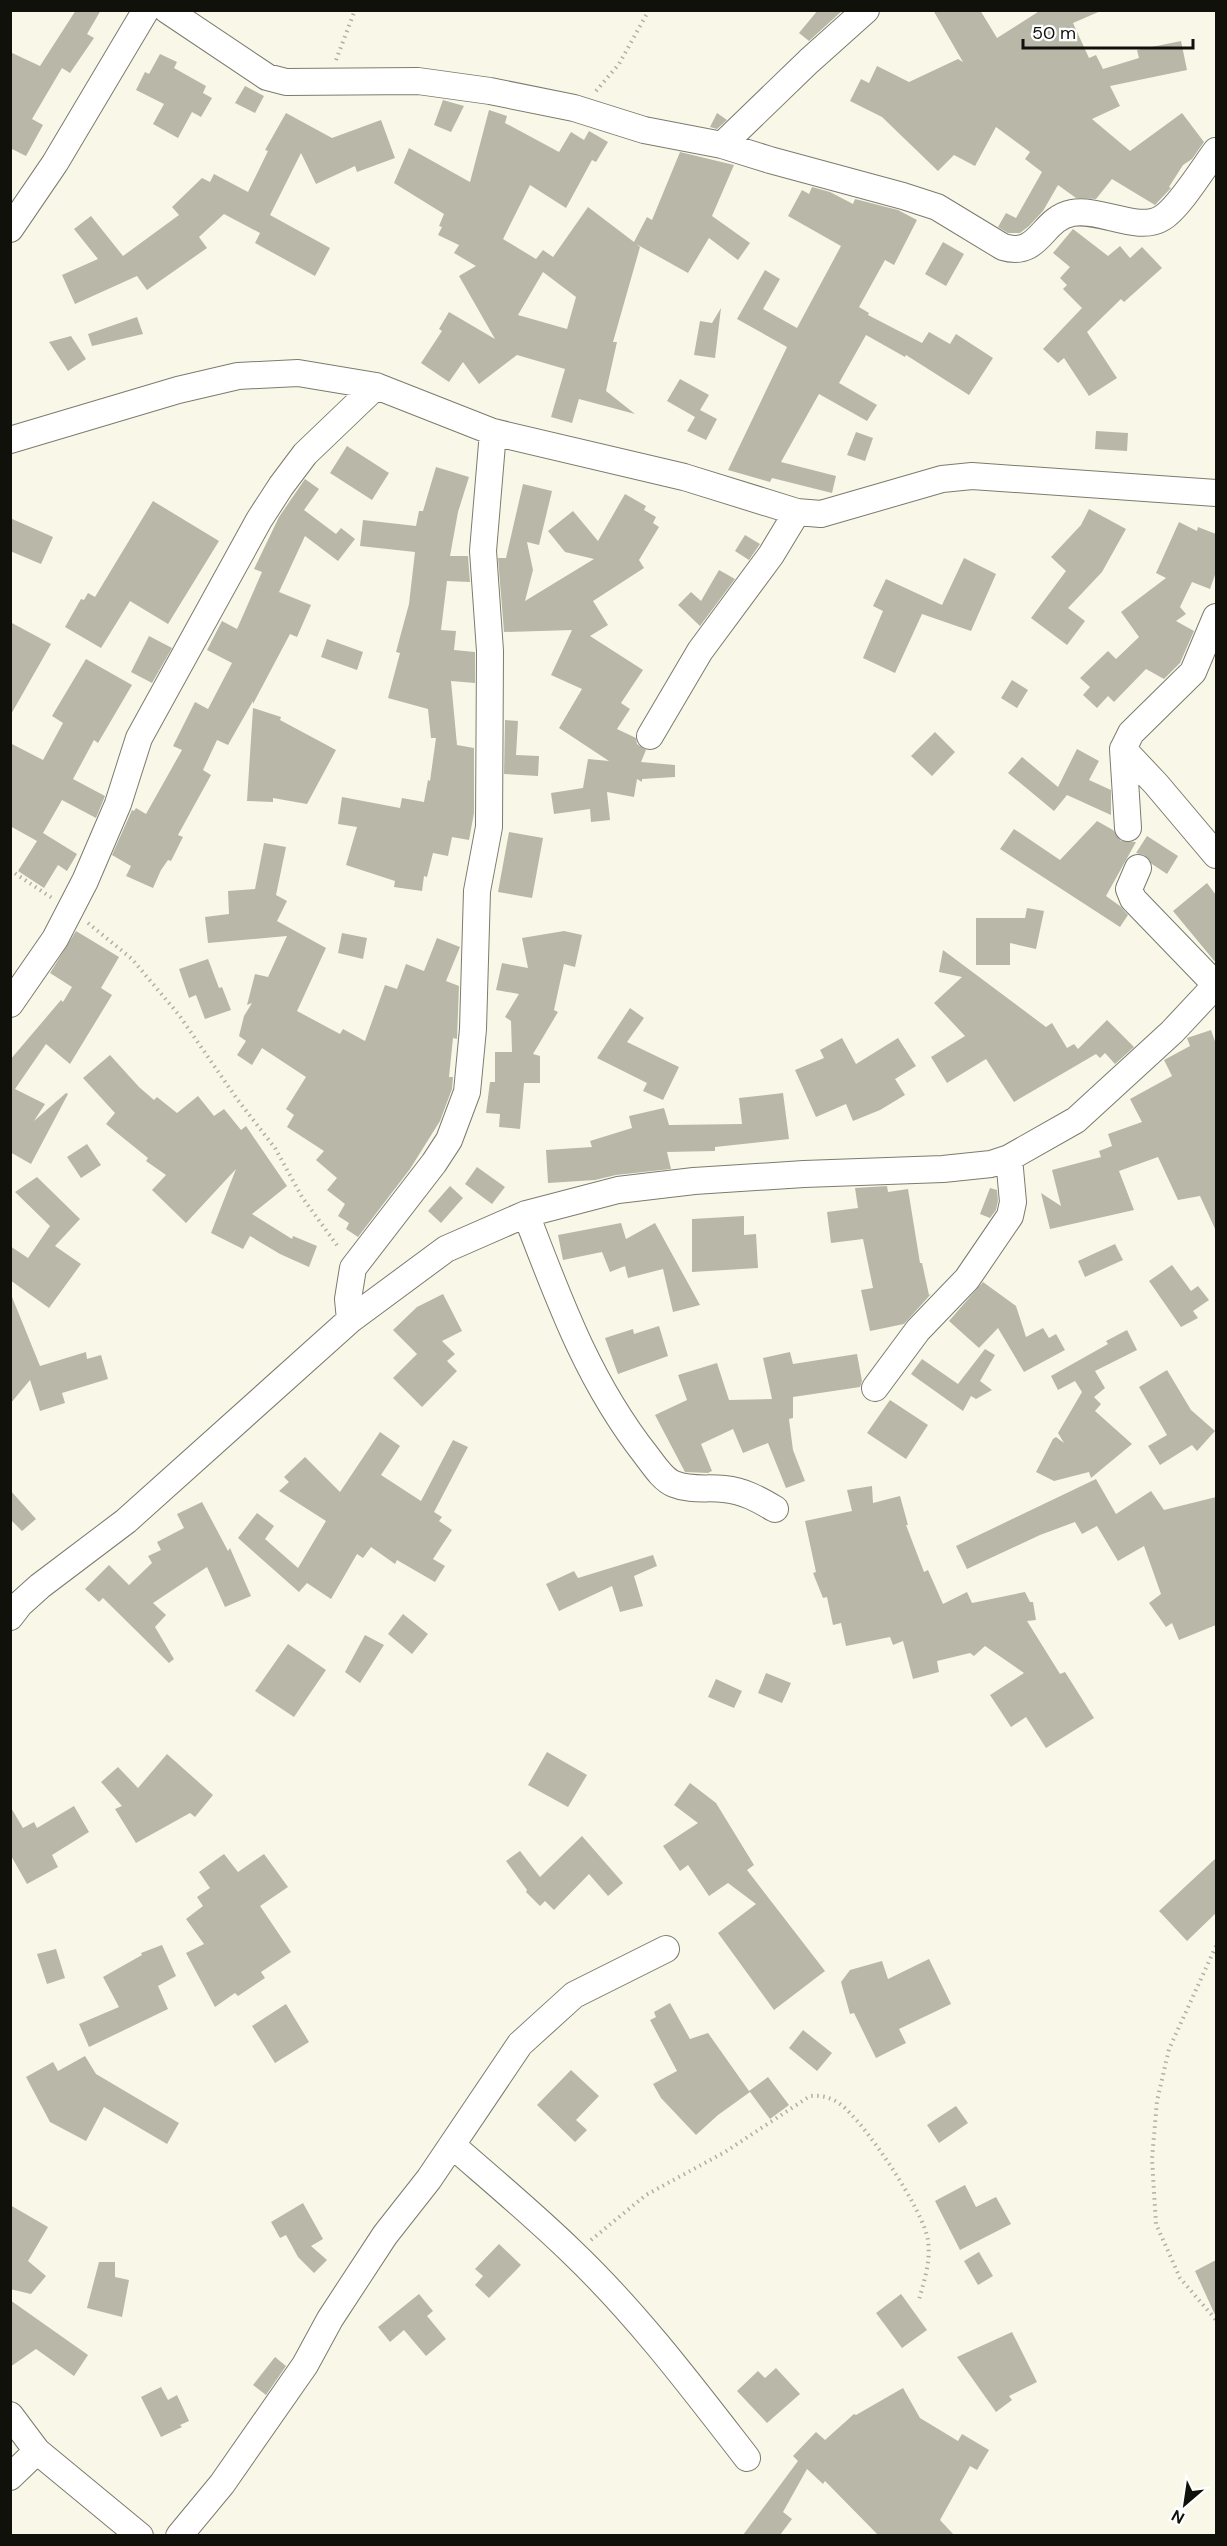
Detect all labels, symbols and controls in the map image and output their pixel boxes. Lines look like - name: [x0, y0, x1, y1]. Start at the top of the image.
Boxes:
- scale bar: [1023, 12, 1192, 50]
- text: 50 m: [1032, 21, 1076, 45]
- north arrow: [1155, 2474, 1215, 2534]
- text: N: [1168, 2505, 1188, 2529]

